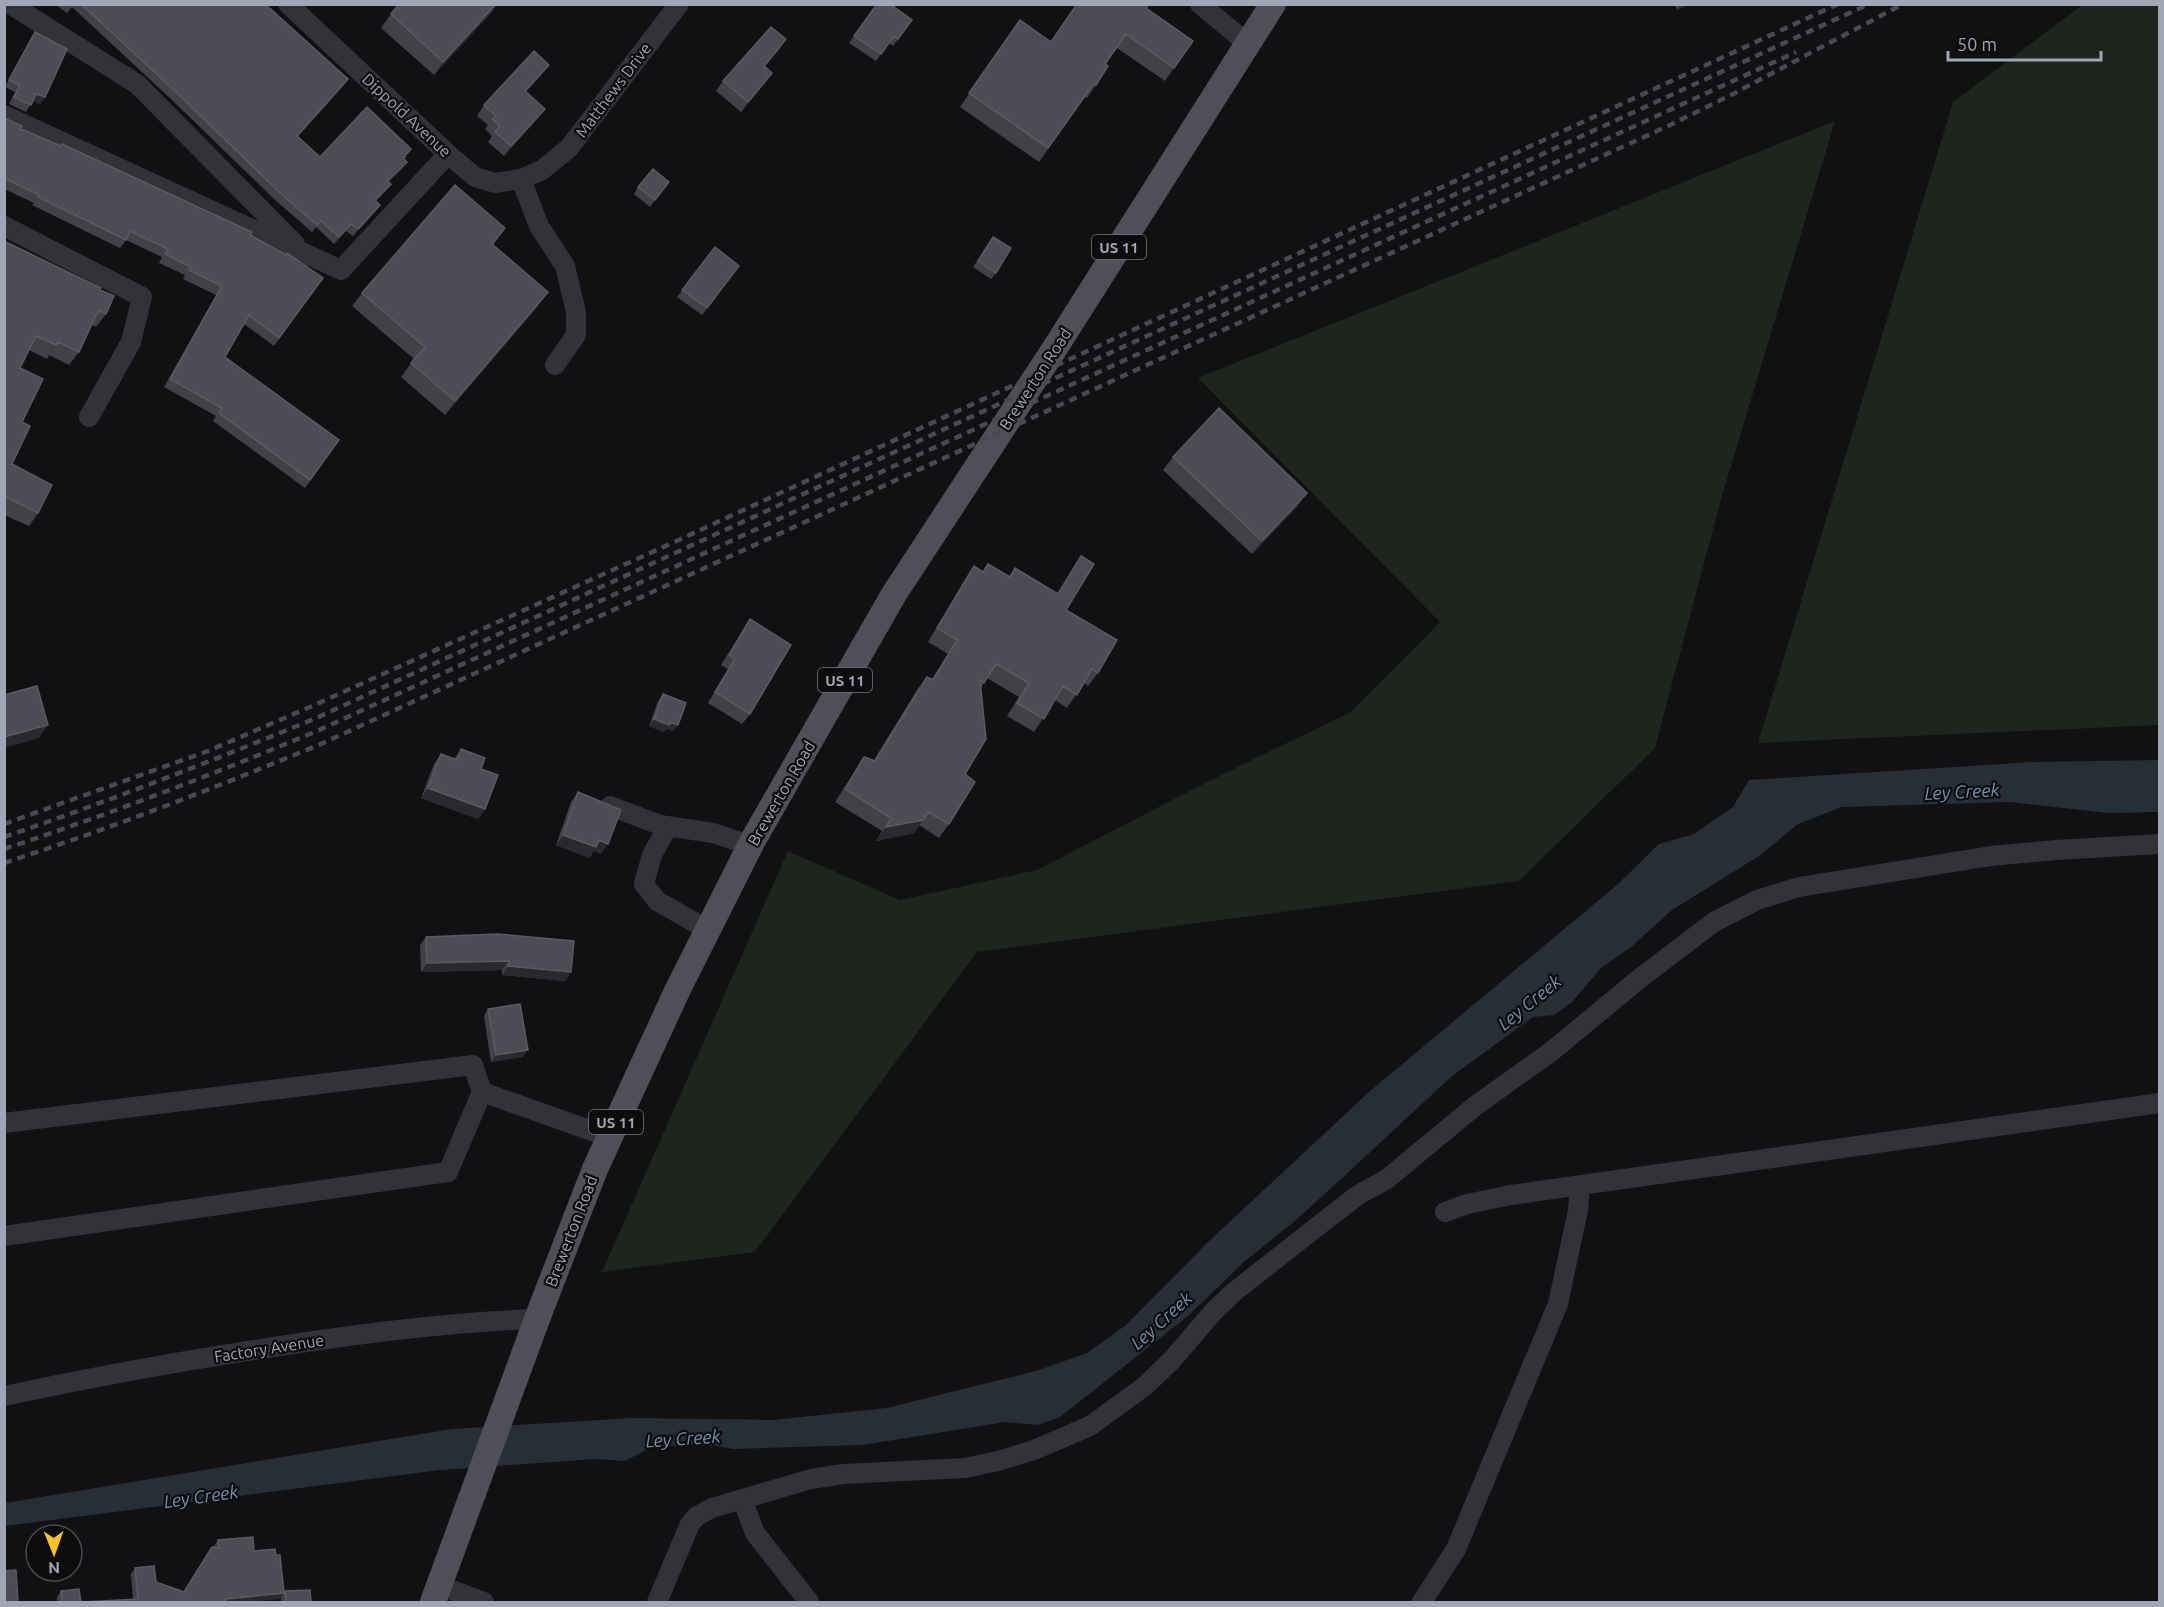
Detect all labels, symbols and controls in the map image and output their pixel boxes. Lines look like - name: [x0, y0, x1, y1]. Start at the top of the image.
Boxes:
- scale bar: [1948, 24, 2101, 62]
- text: 50 m: [1957, 34, 1997, 54]
- street label: Matthews Drive: [572, 39, 654, 141]
- street label: Dippold Avenue: [359, 69, 455, 161]
- road number: US 11: [1092, 235, 1146, 259]
- street label: Brewerton Road: [995, 325, 1075, 433]
- road number: US 11: [818, 668, 872, 692]
- street label: Brewerton Road: [744, 738, 818, 848]
- water label: Ley Creek: [1924, 779, 2001, 803]
- water label: Ley Creek: [1493, 970, 1565, 1033]
- road number: US 11: [589, 1110, 643, 1134]
- street label: Brewerton Road: [542, 1173, 600, 1289]
- water label: Ley Creek: [1126, 1287, 1196, 1353]
- street label: Factory Avenue: [213, 1330, 325, 1366]
- water label: Ley Creek: [645, 1425, 722, 1451]
- water label: Ley Creek: [162, 1481, 240, 1511]
- north arrow: [24, 1523, 84, 1583]
- text: N: [48, 1559, 60, 1577]

